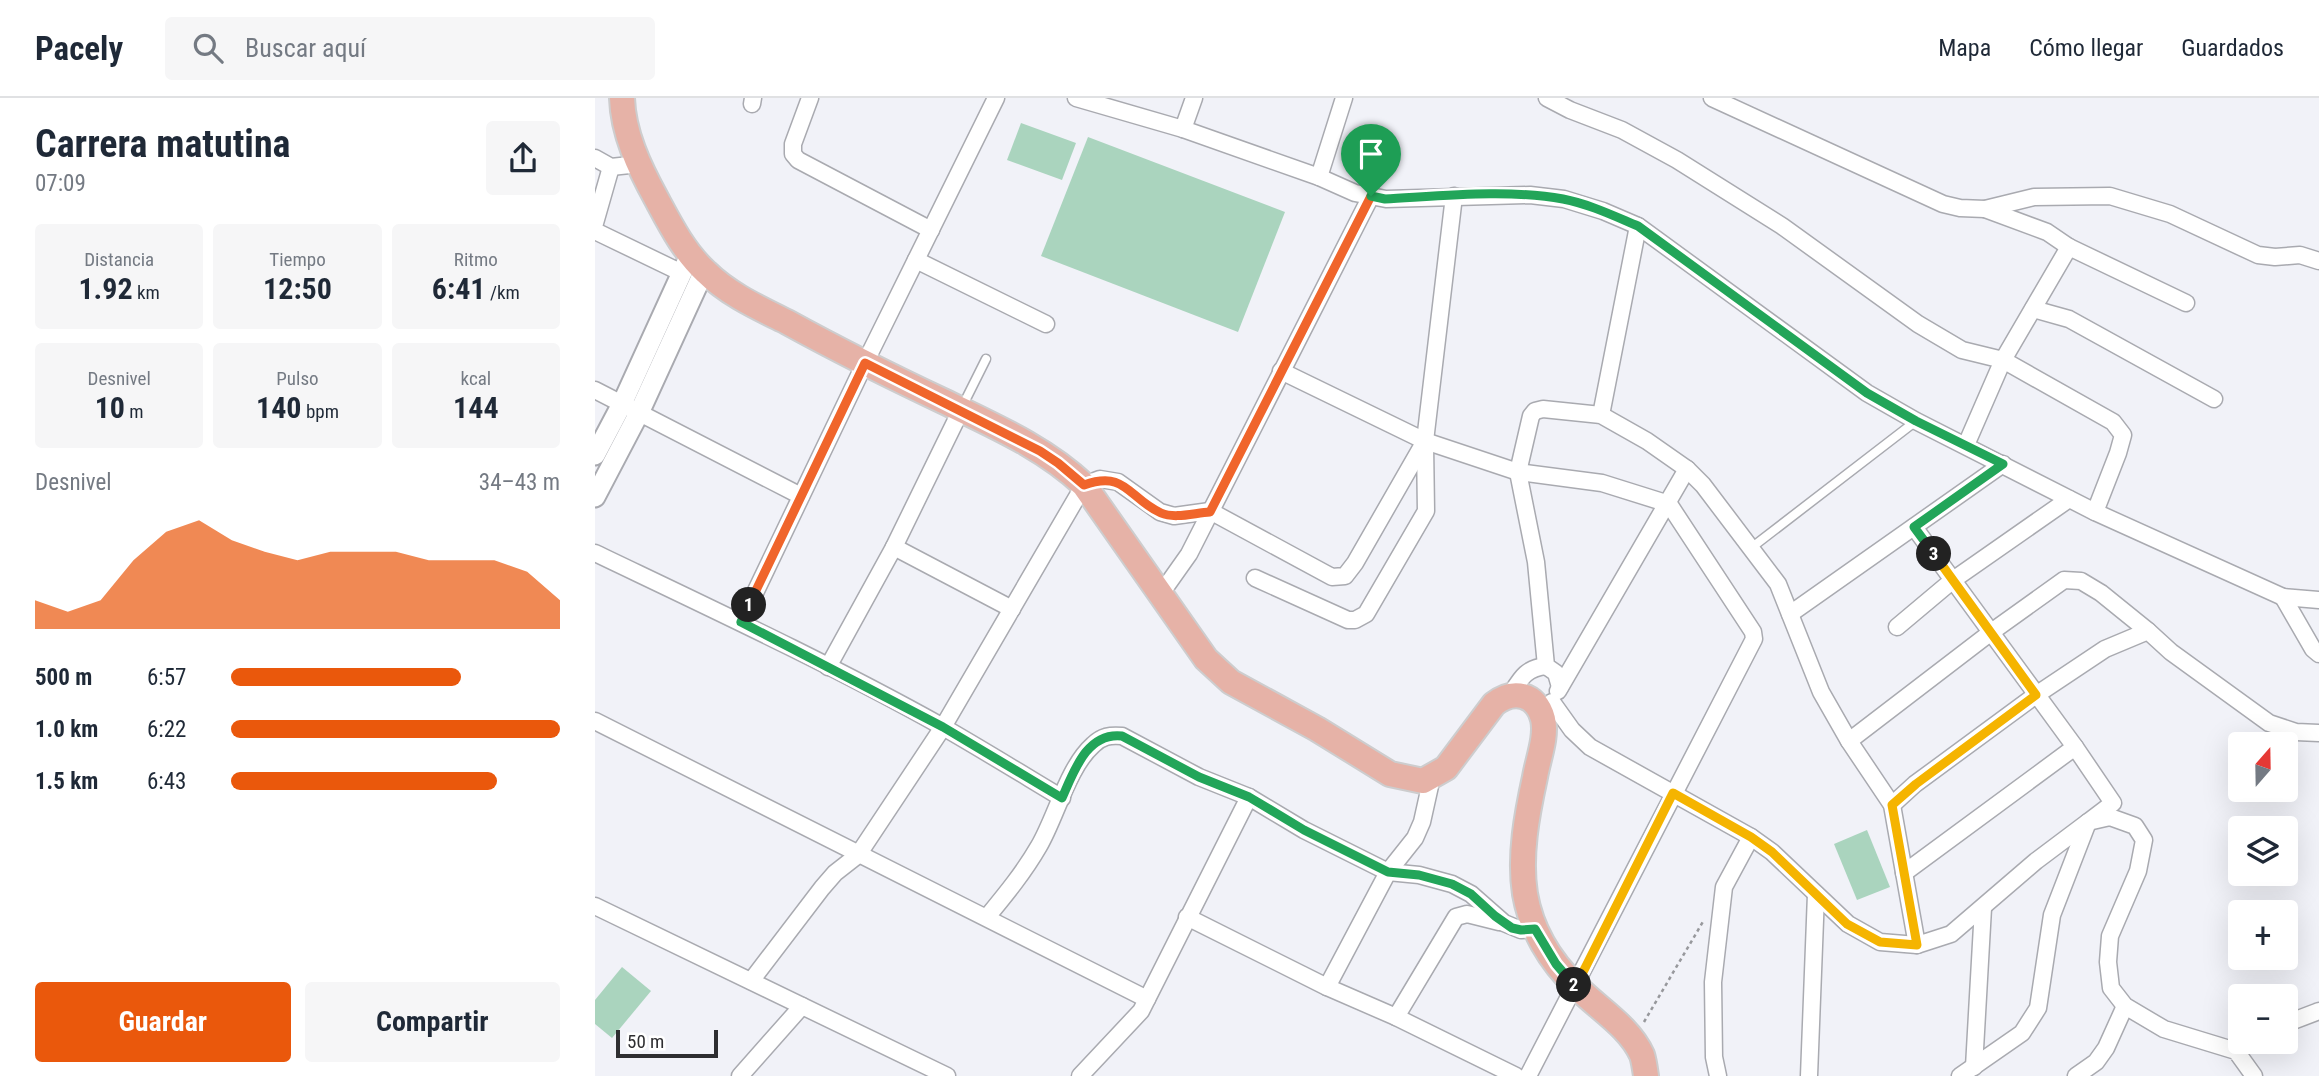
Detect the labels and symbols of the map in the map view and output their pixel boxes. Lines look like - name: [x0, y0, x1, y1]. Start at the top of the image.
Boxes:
- pin: [1341, 124, 1401, 196]
- pin: 3: [1917, 536, 1951, 572]
- pin: 1: [731, 588, 767, 622]
- north arrow: [2228, 732, 2298, 802]
- pin: 2: [1557, 968, 1591, 1002]
- scale bar: [616, 1027, 717, 1059]

